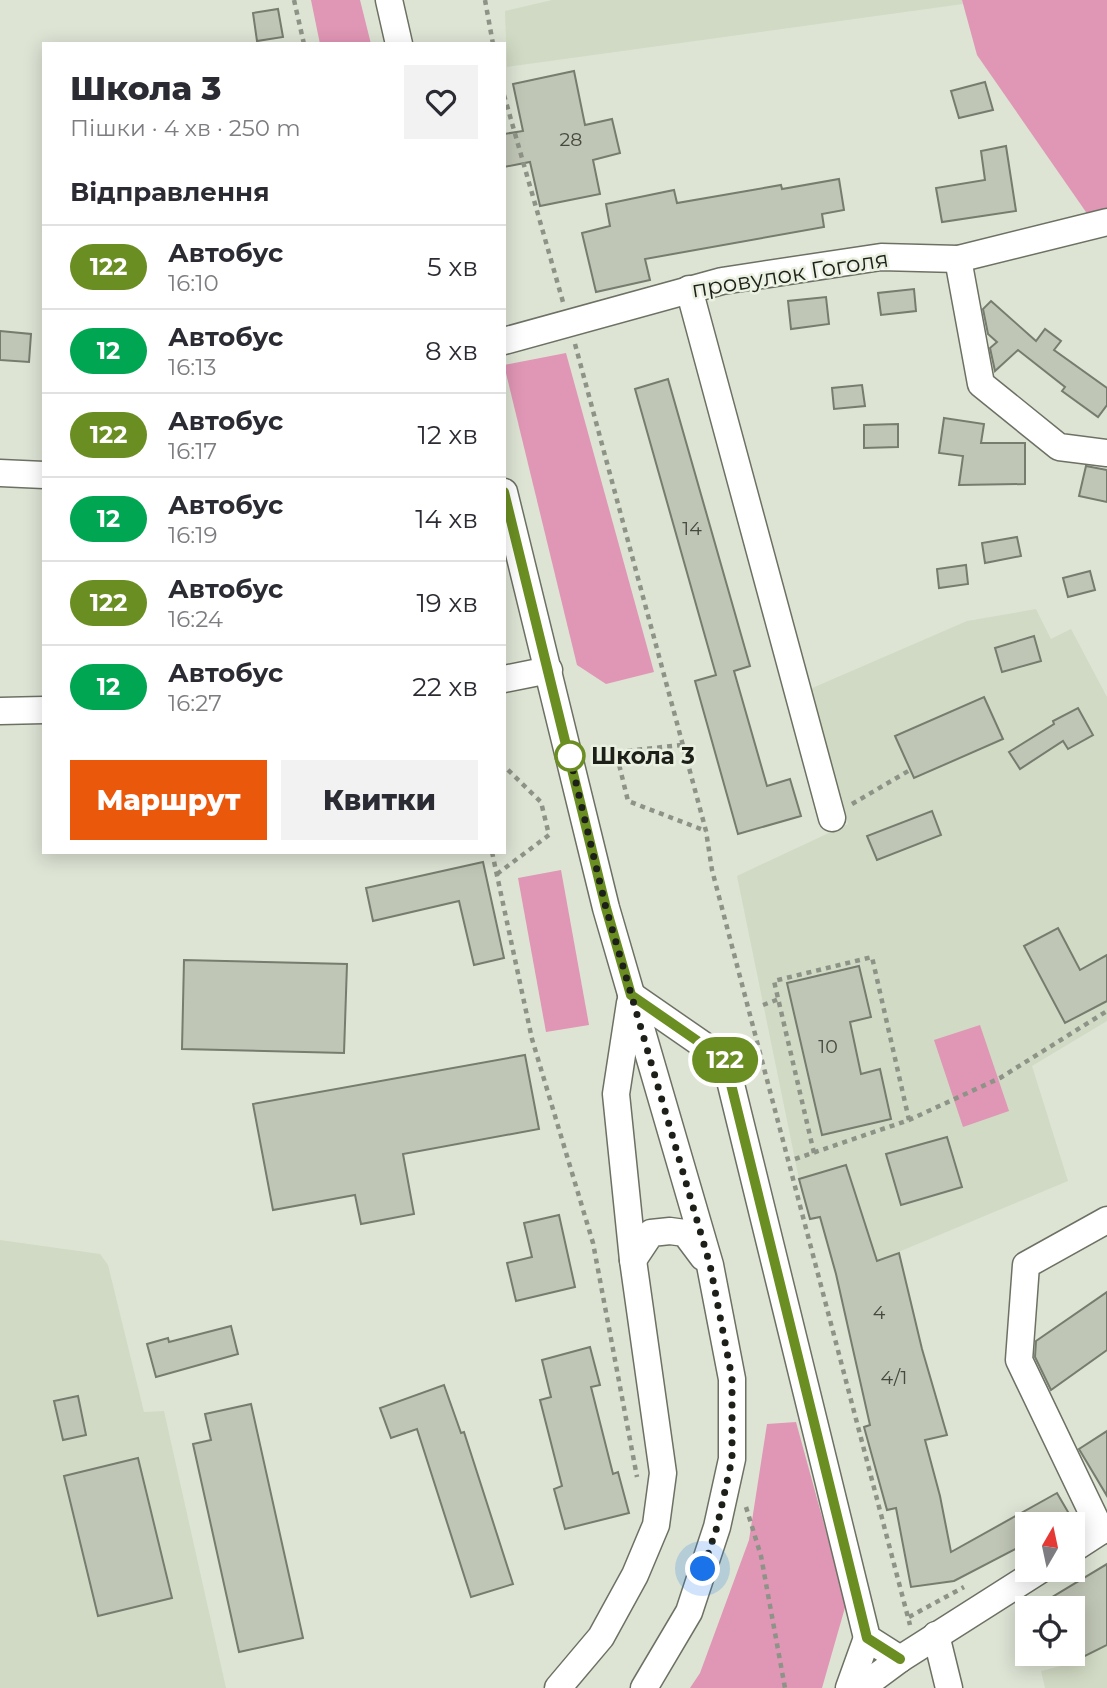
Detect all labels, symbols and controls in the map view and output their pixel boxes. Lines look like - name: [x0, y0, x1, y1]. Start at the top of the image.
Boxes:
- button: heart: [404, 65, 478, 139]
- text: Школа 3: [70, 68, 221, 108]
- text: Пішки · 4 хв · 250 m: [70, 114, 301, 142]
- house number: 28: [560, 128, 582, 151]
- text: Відправлення: [70, 176, 269, 208]
- text: Автобус: [168, 237, 283, 269]
- street label: провулок Гоголя: [689, 245, 891, 303]
- text: 5 хв: [427, 251, 478, 283]
- text: 122: [90, 252, 127, 281]
- text: 16:10: [168, 269, 219, 297]
- text: Автобус: [168, 321, 283, 353]
- text: 8 хв: [425, 335, 478, 367]
- text: 12: [97, 336, 120, 365]
- text: 16:13: [168, 353, 216, 381]
- text: Автобус: [168, 405, 283, 437]
- text: 12 хв: [418, 419, 478, 451]
- text: 122: [90, 420, 127, 449]
- text: 16:17: [168, 437, 217, 465]
- text: Автобус: [168, 489, 283, 521]
- text: 14 хв: [415, 503, 478, 535]
- text: 12: [97, 504, 120, 533]
- house number: 14: [682, 517, 702, 540]
- text: 16:19: [168, 521, 218, 549]
- text: Автобус: [168, 573, 283, 605]
- text: 19 хв: [416, 587, 478, 619]
- text: 122: [90, 588, 127, 617]
- text: 16:24: [168, 605, 223, 633]
- text: Автобус: [168, 657, 283, 689]
- text: 22 хв: [412, 671, 478, 703]
- text: 12: [97, 672, 120, 701]
- text: 16:27: [168, 689, 222, 717]
- marker: Школа 3: [555, 741, 585, 771]
- place label: Школа 3: [591, 742, 695, 770]
- button: Маршрут: [70, 760, 267, 840]
- button: Квитки: [281, 760, 478, 840]
- house number: 10: [818, 1035, 838, 1058]
- line badge: 122: [685, 1037, 765, 1083]
- text: 122: [706, 1045, 744, 1074]
- house number: 4: [873, 1301, 886, 1324]
- house number: 4/1: [881, 1366, 907, 1389]
- north arrow: [1015, 1512, 1085, 1582]
- map controls: [1015, 1512, 1085, 1666]
- your location: [685, 1551, 720, 1586]
- button: locate: [1015, 1596, 1085, 1666]

